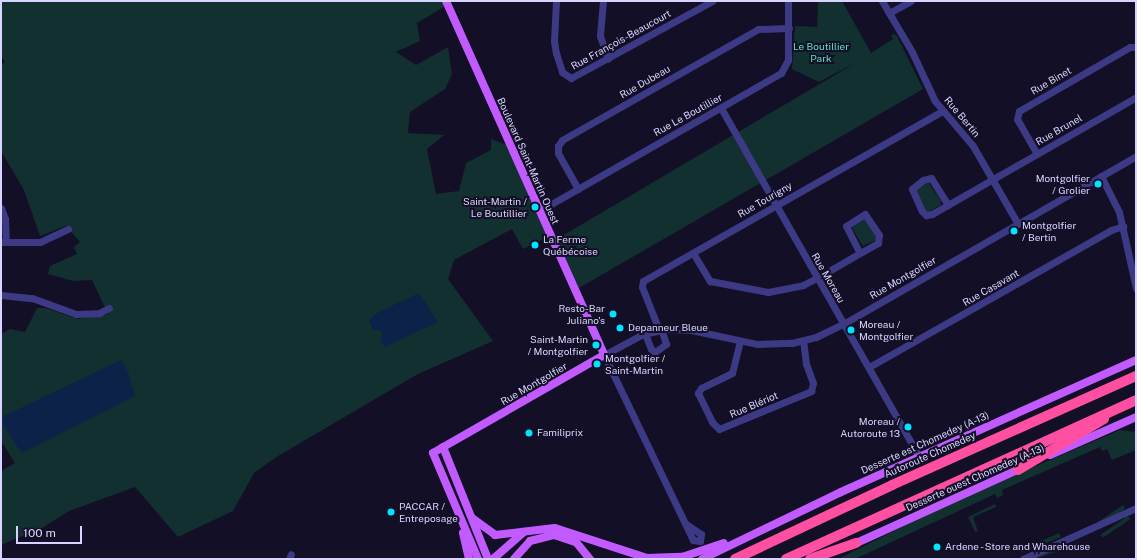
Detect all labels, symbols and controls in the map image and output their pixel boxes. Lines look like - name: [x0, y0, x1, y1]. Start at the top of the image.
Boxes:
- street label: Rue François-Beaucourt: [569, 7, 673, 73]
- park label: Le Boutillier Park: [793, 40, 849, 64]
- street label: Rue Dubeau: [618, 63, 672, 101]
- street label: Rue Binet: [1029, 65, 1073, 97]
- street label: Rue Le Boutillier: [652, 91, 724, 139]
- street label: Rue Bertin: [942, 94, 982, 140]
- street label: Boulevard Saint-Martin Ouest: [495, 96, 561, 226]
- street label: Rue Brunel: [1034, 112, 1084, 148]
- place label: Montgolfier / Grolier: [1036, 172, 1090, 196]
- marker: Montgolfier / Grolier: [1093, 179, 1103, 189]
- street label: Rue Tourigny: [736, 180, 794, 220]
- place label: Saint-Martin / Le Boutillier: [463, 195, 527, 218]
- marker: Saint-Martin / Le Boutillier: [530, 202, 540, 212]
- place label: Montgolfier / Bertin: [1022, 219, 1076, 242]
- marker: Montgolfier / Bertin: [1009, 226, 1019, 236]
- place label: La Ferme Québécoise: [543, 233, 598, 256]
- marker: La Ferme Québécoise: [530, 240, 540, 250]
- street label: Rue Moreau: [809, 251, 847, 305]
- street label: Rue Montgolfier: [868, 254, 938, 302]
- street label: Rue Casavant: [961, 267, 1021, 309]
- place label: Resto-Bar Juliano's: [558, 302, 605, 326]
- marker: Resto-Bar Juliano's: [608, 309, 618, 319]
- place label: Moreau / Montgolfier: [859, 318, 913, 342]
- place label: Depanneur Bleue: [628, 322, 708, 334]
- marker: Depanneur Bleue: [615, 323, 625, 333]
- marker: Moreau / Montgolfier: [846, 325, 856, 335]
- place label: Saint-Martin / Montgolfier: [528, 333, 588, 356]
- marker: Saint-Martin / Montgolfier: [591, 340, 601, 350]
- place label: Montgolfier / Saint-Martin: [605, 352, 665, 376]
- marker: Montgolfier / Saint-Martin: [592, 359, 602, 369]
- street label: Rue Montgolfier: [499, 360, 569, 408]
- street label: Rue Blériot: [728, 389, 780, 421]
- street label: Desserte est Chomedey (A-13): [859, 409, 991, 477]
- place label: Moreau / Autoroute 13: [840, 415, 900, 438]
- marker: Moreau / Autoroute 13: [903, 422, 913, 432]
- place label: Familiprix: [537, 427, 583, 439]
- marker: Familiprix: [524, 428, 534, 438]
- street label: Autoroute Chomedey: [882, 429, 978, 481]
- street label: Desserte ouest Chomedey (A-13): [904, 442, 1046, 514]
- place label: PACCAR / Entreposage: [399, 500, 458, 524]
- marker: PACCAR / Entreposage: [386, 507, 396, 517]
- scale bar: [18, 518, 84, 544]
- text: 100 m: [23, 526, 56, 540]
- place label: Ardene - Store and Wharehouse: [945, 541, 1093, 553]
- marker: Ardene - Store and Wharehouse: [932, 542, 942, 552]

